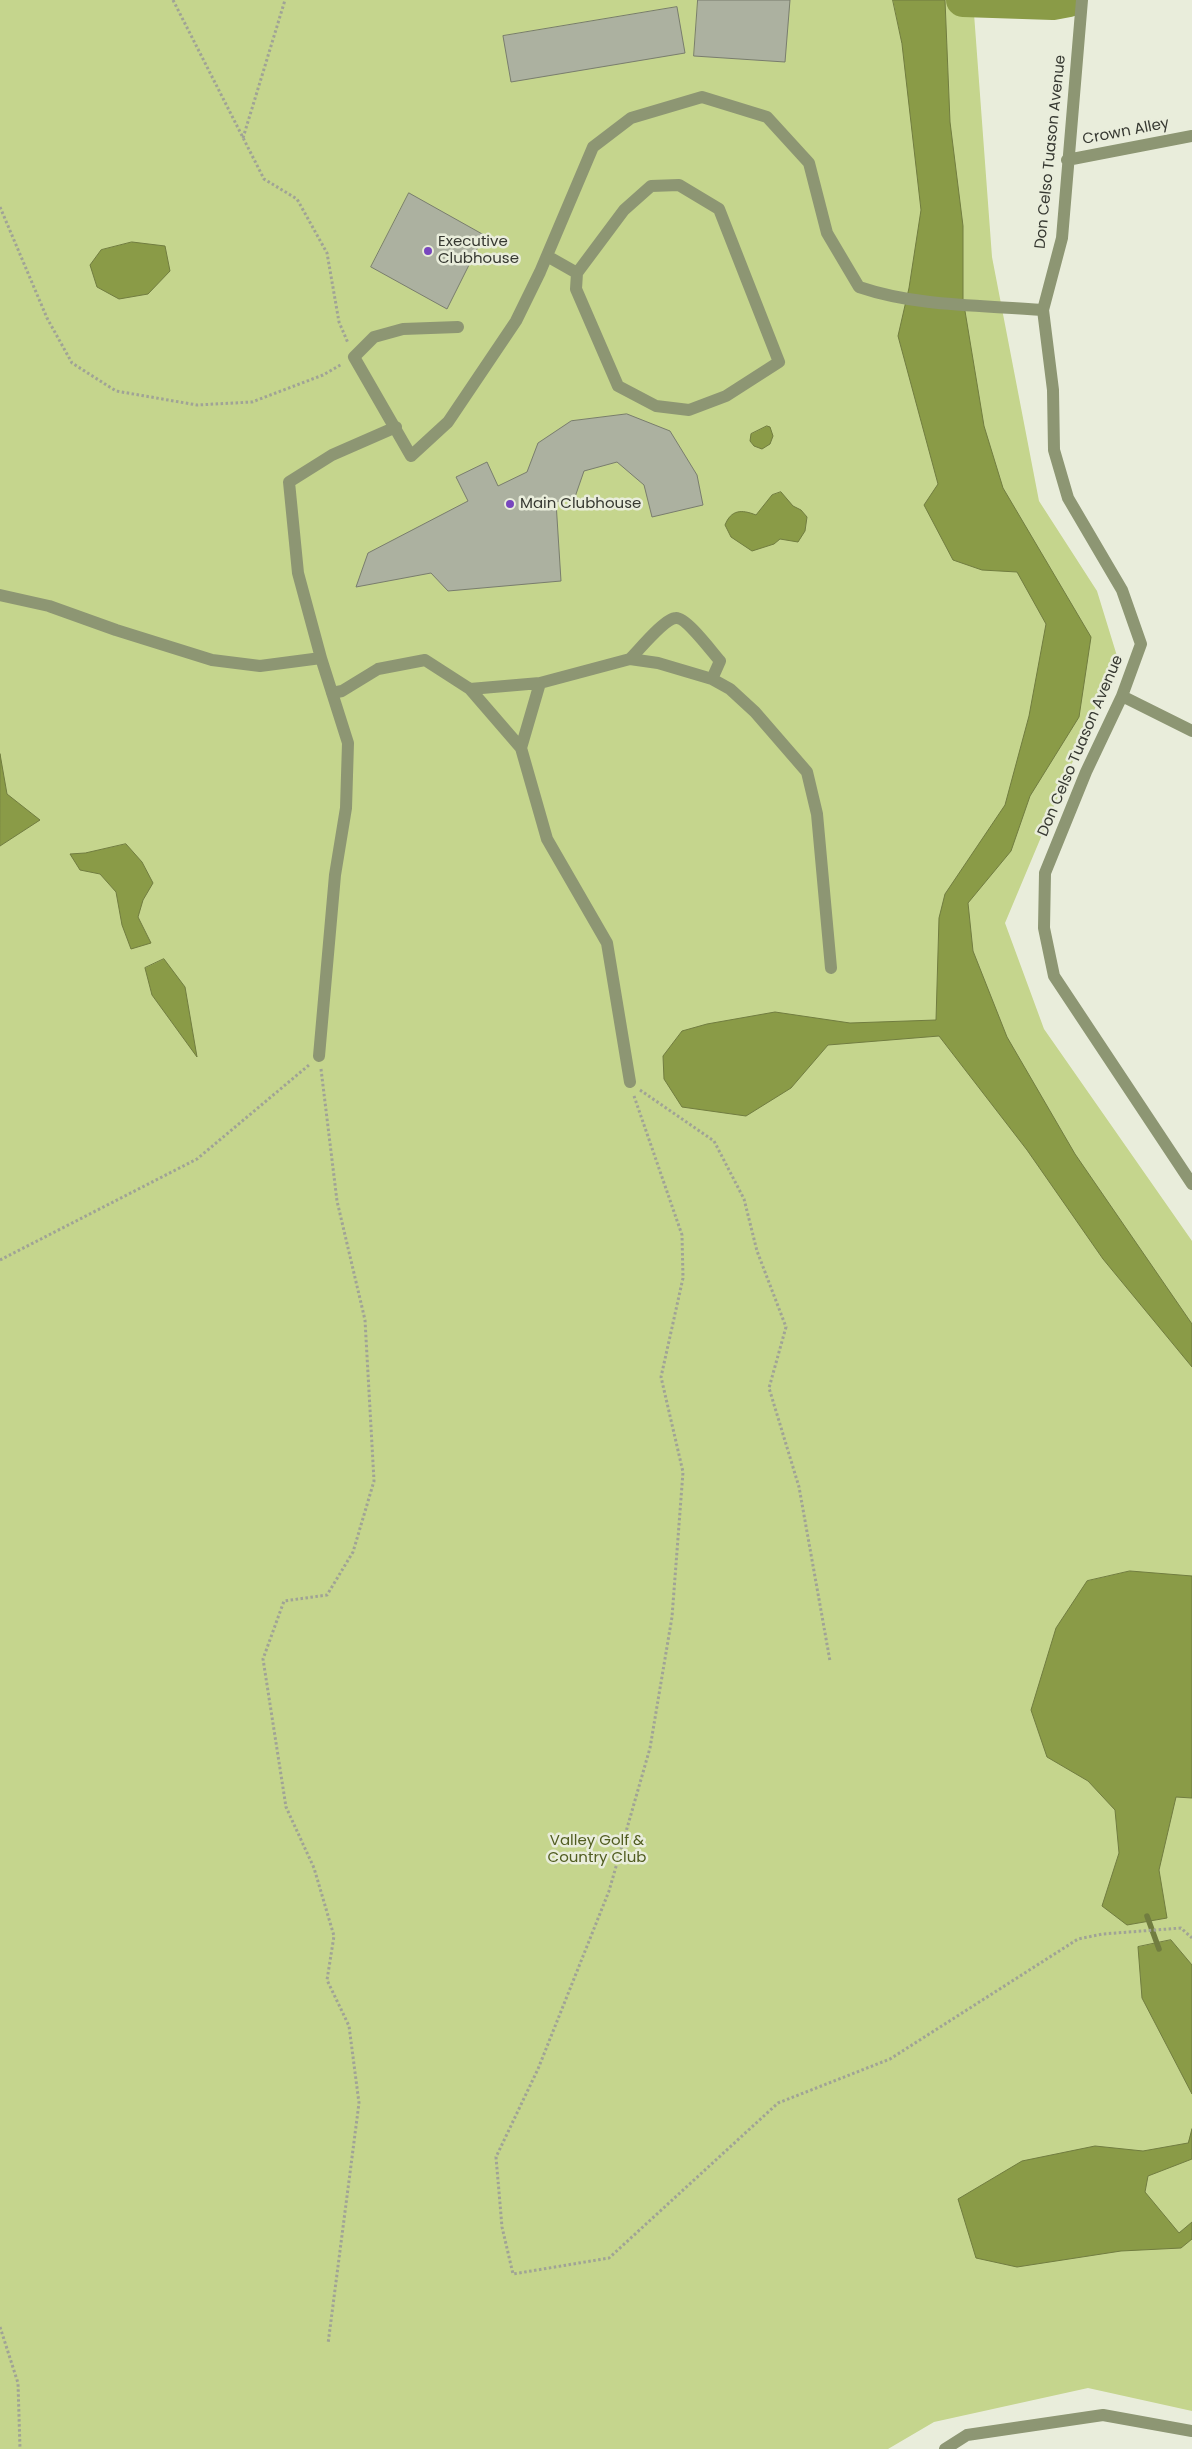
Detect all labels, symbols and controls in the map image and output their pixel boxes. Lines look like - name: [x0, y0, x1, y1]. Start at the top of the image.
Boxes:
- street label: Don Celso Tuason Avenue: [1032, 54, 1070, 250]
- street label: Crown Alley: [1081, 115, 1171, 149]
- place label: Executive Clubhouse: [438, 233, 519, 268]
- marker: Executive Clubhouse: [422, 245, 434, 257]
- place label: Main Clubhouse: [520, 495, 641, 513]
- marker: Main Clubhouse: [504, 498, 516, 510]
- street label: Don Celso Tuason Avenue: [1035, 653, 1127, 839]
- park label: Valley Golf & Country Club: [548, 1832, 646, 1867]

